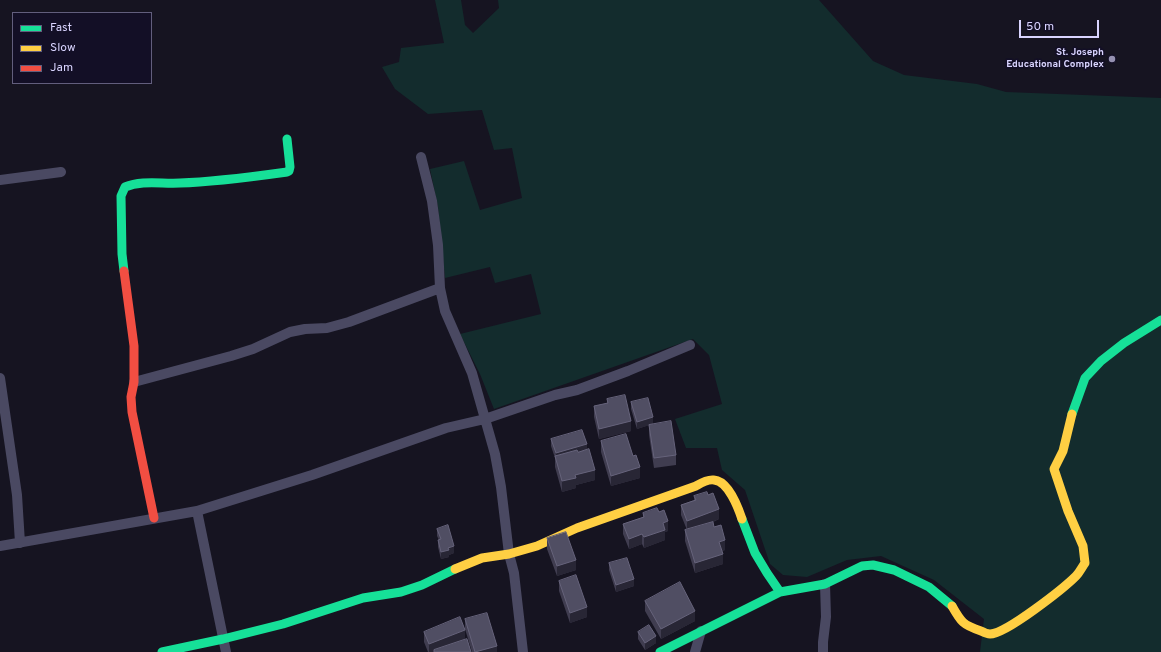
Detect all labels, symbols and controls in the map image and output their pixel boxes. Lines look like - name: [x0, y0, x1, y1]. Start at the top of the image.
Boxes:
- legend: [12, 12, 152, 84]
- scale bar: [1021, 12, 1101, 38]
- text: 50 m: [1026, 19, 1054, 35]
- text: Fast: [50, 20, 72, 36]
- text: Slow: [50, 40, 76, 56]
- place label: St. Joseph Educational Complex: [1006, 47, 1104, 70]
- marker: St. Joseph Educational Complex: [1107, 54, 1117, 64]
- text: Jam: [50, 60, 73, 76]

